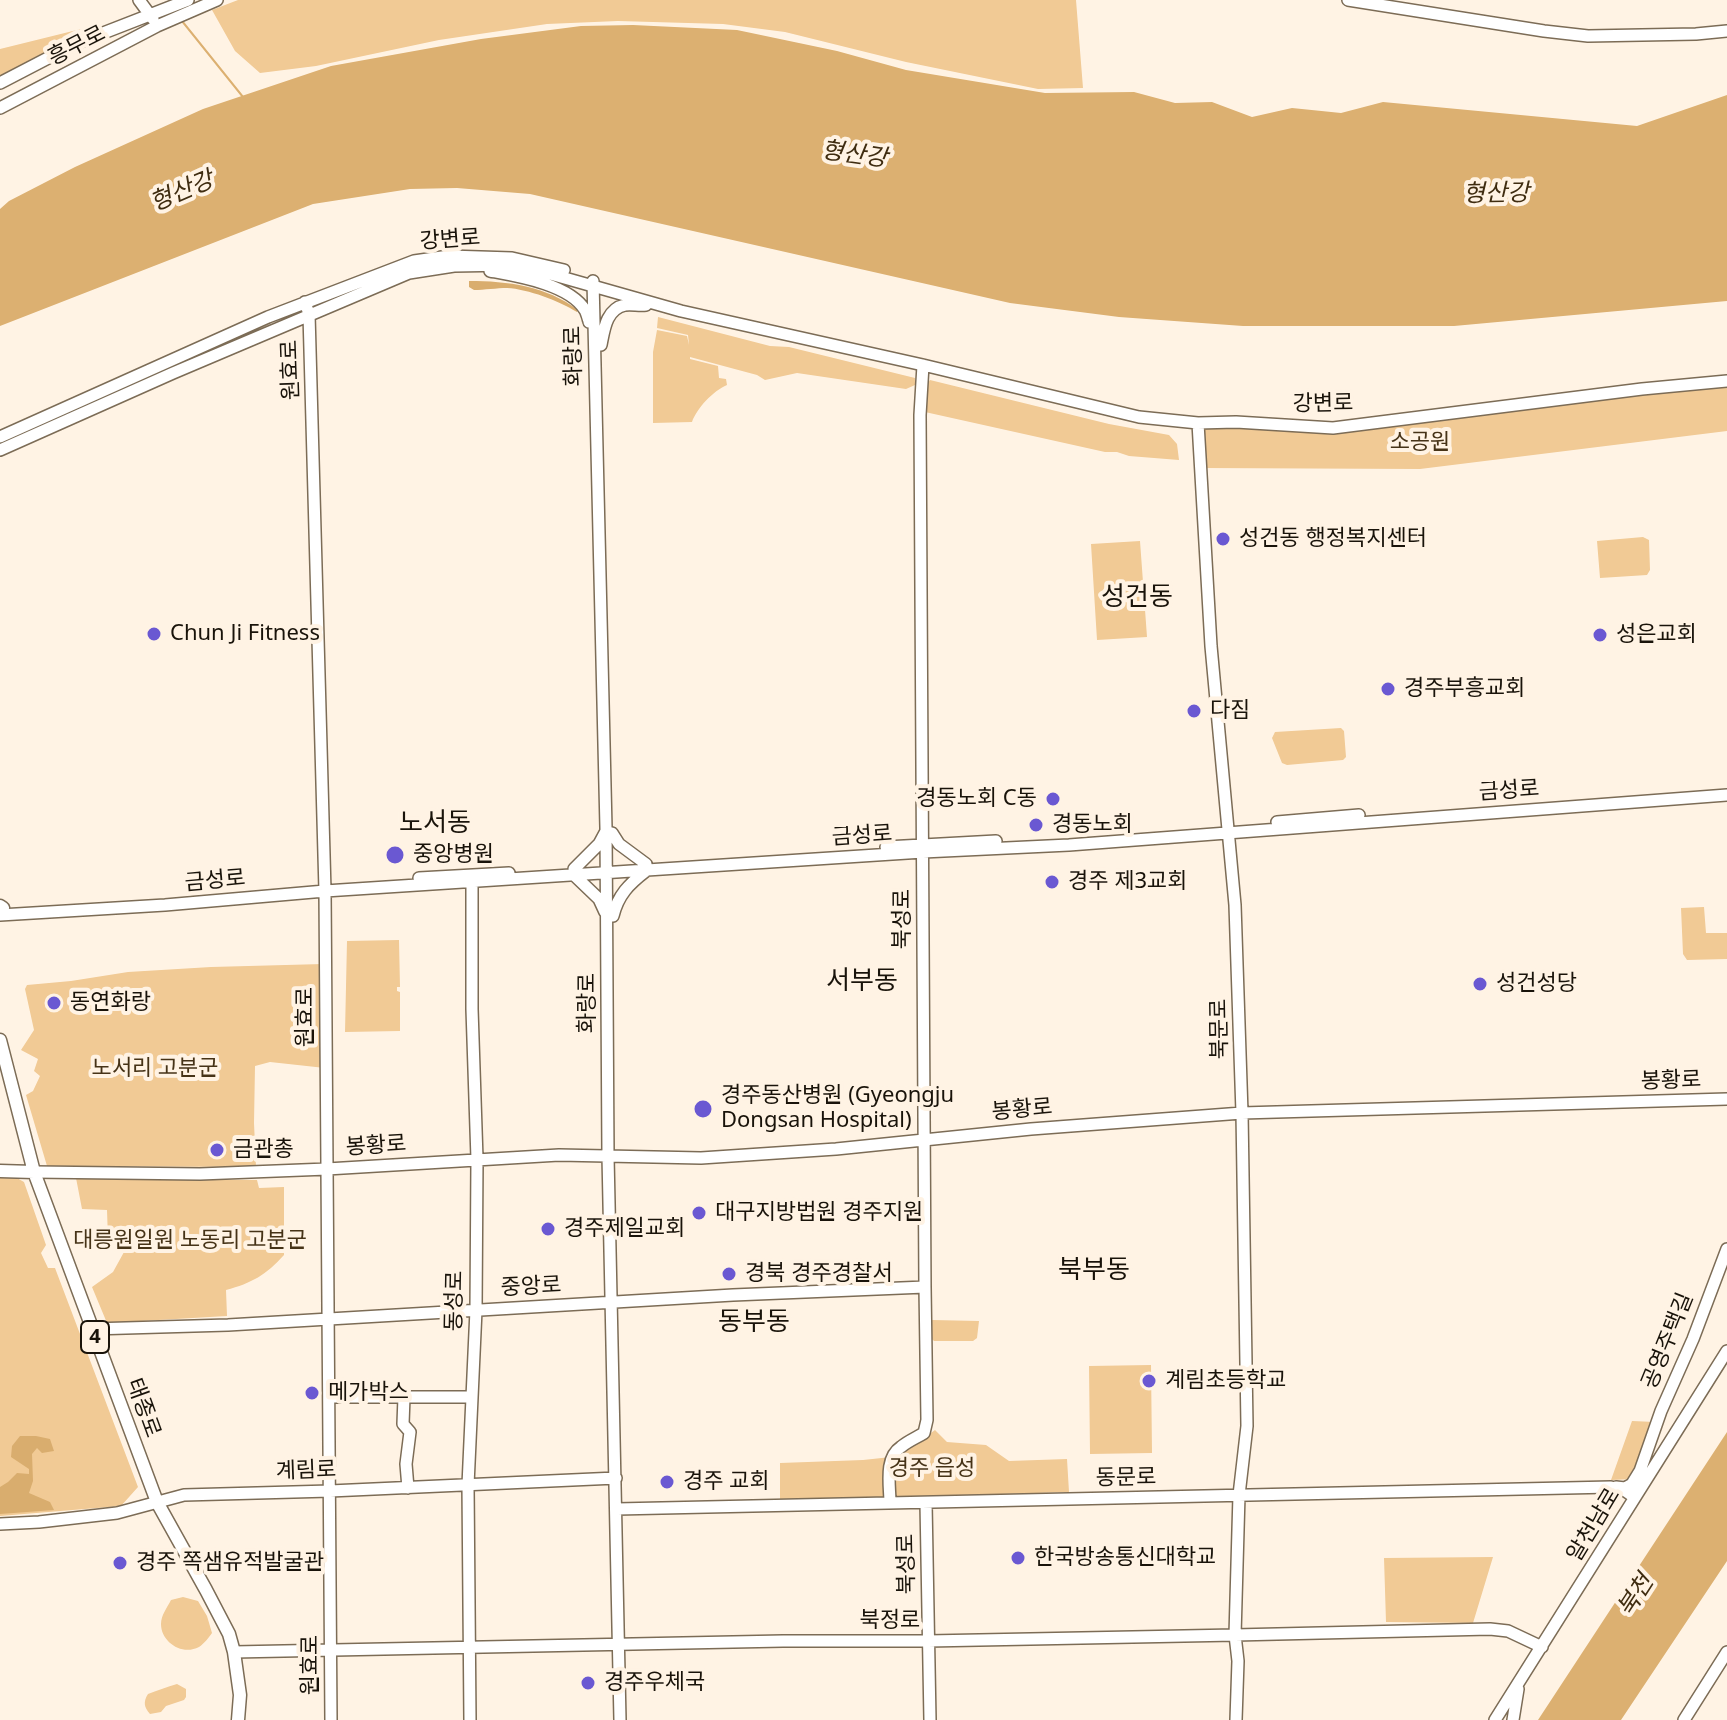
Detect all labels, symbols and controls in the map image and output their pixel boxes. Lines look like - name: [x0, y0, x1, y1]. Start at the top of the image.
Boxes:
- street label: 흥무로: [44, 20, 110, 72]
- water label: 형산강: [819, 136, 889, 174]
- water label: 형산강: [146, 166, 218, 218]
- water label: 형산강: [1463, 179, 1529, 209]
- street label: 강변로: [419, 225, 481, 255]
- street label: 화랑로: [560, 325, 588, 387]
- street label: 원효로: [277, 339, 305, 401]
- street label: 강변로: [1292, 390, 1354, 418]
- park label: 소공원: [1390, 430, 1450, 456]
- place label: 성건동 행정복지센터: [1239, 526, 1427, 552]
- marker: 성건동 행정복지센터: [1214, 530, 1232, 548]
- district label: 성건동: [1101, 582, 1173, 614]
- place label: Chun Ji Fitness: [170, 621, 320, 647]
- place label: 성은교회: [1616, 622, 1697, 648]
- marker: Chun Ji Fitness: [145, 625, 163, 643]
- marker: 성은교회: [1591, 626, 1609, 644]
- place label: 경주부흥교회: [1404, 676, 1525, 702]
- marker: 경주부흥교회: [1379, 680, 1397, 698]
- place label: 다짐: [1210, 698, 1250, 724]
- marker: 다짐: [1185, 702, 1203, 720]
- street label: 금성로: [1478, 776, 1540, 806]
- place label: 경동노회 C동: [916, 786, 1037, 812]
- marker: 경동노회 C동: [1044, 790, 1062, 808]
- district label: 노서동: [399, 808, 471, 840]
- place label: 경동노회: [1052, 812, 1133, 838]
- marker: 경동노회: [1027, 816, 1045, 834]
- street label: 금성로: [831, 821, 893, 851]
- place label: 중앙병원: [413, 842, 494, 868]
- marker: 중앙병원: [384, 844, 406, 866]
- street label: 금성로: [184, 865, 246, 897]
- place label: 경주 제3교회: [1068, 869, 1188, 895]
- marker: 경주 제3교회: [1043, 873, 1061, 891]
- street label: 북성로: [890, 889, 916, 949]
- district label: 서부동: [826, 966, 898, 998]
- place label: 성건성당: [1496, 971, 1577, 997]
- street label: 화랑로: [575, 973, 601, 1033]
- marker: 성건성당: [1471, 975, 1489, 993]
- street label: 원효로: [293, 987, 319, 1047]
- place label: 동연화랑: [70, 990, 151, 1016]
- marker: 동연화랑: [45, 994, 63, 1012]
- street label: 북문로: [1206, 998, 1234, 1060]
- park label: 노서리 고분군: [91, 1056, 219, 1082]
- street label: 봉황로: [1640, 1067, 1702, 1095]
- place label: 경주동산병원 (Gyeongju Dongsan Hospital): [721, 1083, 954, 1134]
- street label: 봉황로: [991, 1094, 1053, 1126]
- marker: 경주동산병원 (Gyeongju Dongsan Hospital): [692, 1098, 714, 1120]
- street label: 봉황로: [345, 1131, 407, 1161]
- place label: 금관총: [233, 1137, 294, 1163]
- marker: 금관총: [208, 1141, 226, 1159]
- place label: 대구지방법원 경주지원: [715, 1200, 923, 1226]
- marker: 대구지방법원 경주지원: [690, 1204, 708, 1222]
- place label: 경주제일교회: [564, 1216, 685, 1242]
- marker: 경주제일교회: [539, 1220, 557, 1238]
- park label: 대릉원일원 노동리 고분군: [73, 1228, 307, 1254]
- district label: 북부동: [1058, 1255, 1130, 1287]
- place label: 경북 경주경찰서: [745, 1261, 892, 1287]
- marker: 경북 경주경찰서: [720, 1265, 738, 1283]
- street label: 동성로: [441, 1270, 469, 1332]
- street label: 중앙로: [500, 1272, 562, 1302]
- street label: 공영주택길: [1637, 1289, 1699, 1393]
- district label: 동부동: [718, 1307, 790, 1339]
- road number: 4: [81, 1321, 109, 1353]
- place label: 계림초등학교: [1165, 1368, 1286, 1394]
- marker: 계림초등학교: [1140, 1372, 1158, 1390]
- street label: 태종로: [120, 1375, 166, 1441]
- place label: 메가박스: [328, 1380, 409, 1406]
- marker: 메가박스: [303, 1384, 321, 1402]
- park label: 경주 읍성: [889, 1456, 975, 1482]
- street label: 계림로: [275, 1457, 337, 1485]
- street label: 동문로: [1095, 1464, 1157, 1492]
- place label: 경주 교회: [683, 1469, 770, 1495]
- marker: 경주 교회: [658, 1473, 676, 1491]
- street label: 알천남로: [1562, 1484, 1626, 1566]
- street label: 북성로: [893, 1533, 921, 1595]
- place label: 한국방송통신대학교: [1034, 1545, 1216, 1571]
- marker: 한국방송통신대학교: [1009, 1549, 1027, 1567]
- place label: 경주 쪽샘유적발굴관: [136, 1550, 324, 1576]
- marker: 경주 쪽샘유적발굴관: [111, 1554, 129, 1572]
- water label: 북천: [1612, 1570, 1660, 1622]
- street label: 북정로: [860, 1608, 920, 1634]
- street label: 원효로: [298, 1635, 324, 1695]
- place label: 경주우체국: [604, 1670, 705, 1696]
- marker: 경주우체국: [579, 1674, 597, 1692]

